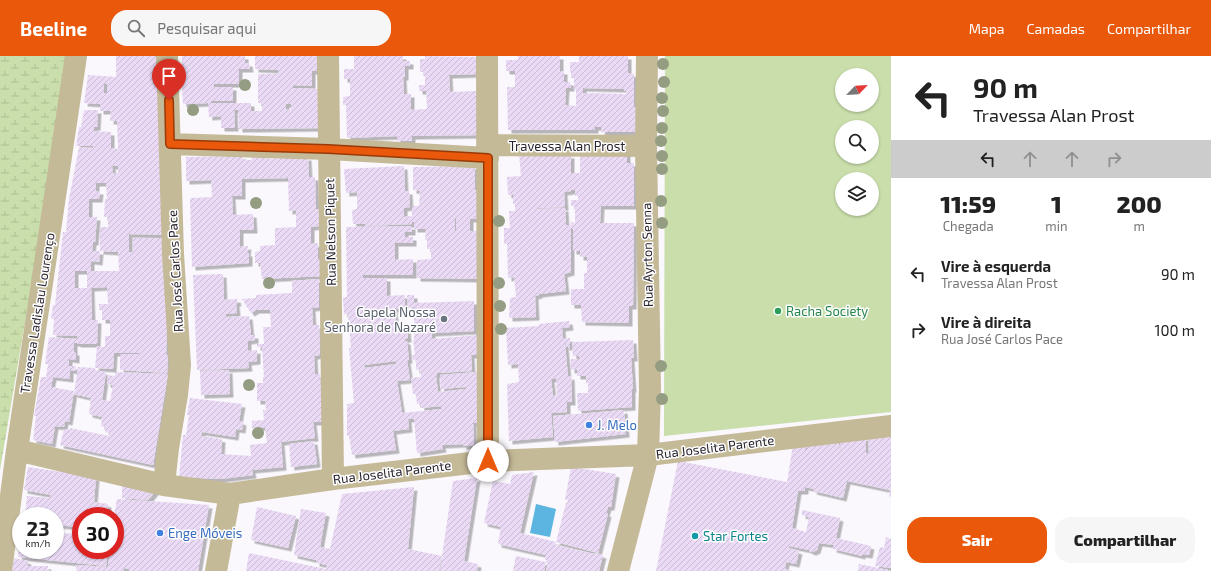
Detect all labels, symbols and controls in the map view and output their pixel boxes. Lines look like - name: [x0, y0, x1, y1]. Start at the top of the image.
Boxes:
- search box: [111, 10, 391, 46]
- text: Beeline: [20, 17, 87, 40]
- icon: search: [125, 17, 147, 39]
- text: Pesquisar aqui: [157, 19, 256, 37]
- text: Mapa: [969, 20, 1005, 37]
- text: Camadas: [1027, 20, 1085, 37]
- text: Compartilhar: [1107, 20, 1191, 37]
- pin: [152, 59, 186, 100]
- icon: arrive: [158, 65, 180, 87]
- north arrow: [835, 68, 879, 112]
- map controls: [835, 68, 879, 216]
- text: 90 m: [973, 70, 1038, 104]
- icon: left: [907, 72, 959, 124]
- text: Travessa Alan Prost: [973, 104, 1134, 126]
- button: search: [835, 120, 879, 164]
- street label: Travessa Alan Prost: [509, 138, 625, 154]
- icon: left: [977, 148, 999, 170]
- icon: ahead: [1019, 148, 1041, 170]
- icon: ahead: [1061, 148, 1083, 170]
- icon: right: [1103, 148, 1125, 170]
- button: layers: [835, 172, 879, 216]
- street label: Rua Nelson Piquet: [321, 178, 339, 286]
- text: 11:59: [940, 189, 996, 218]
- text: 1: [1051, 189, 1062, 218]
- text: 200: [1117, 189, 1162, 218]
- street label: Rua Ayrton Senna: [638, 203, 656, 307]
- street label: Rua José Carlos Pace: [164, 210, 186, 332]
- text: Chegada: [943, 218, 994, 234]
- text: min: [1045, 218, 1067, 234]
- text: m: [1134, 218, 1145, 234]
- street label: Travessa Ladislau Lourenço: [16, 231, 59, 395]
- text: Vire à esquerda: [941, 257, 1051, 275]
- icon: left: [907, 263, 929, 285]
- text: 90 m: [1161, 265, 1195, 283]
- text: Travessa Alan Prost: [941, 275, 1058, 291]
- place label: Racha Society: [786, 303, 868, 319]
- place label: Capela Nossa Senhora de Nazaré: [325, 304, 436, 335]
- marker: Racha Society: [773, 306, 783, 316]
- text: Vire à direita: [941, 313, 1031, 331]
- marker: Capela Nossa Senhora de Nazaré: [439, 314, 449, 324]
- icon: right: [907, 319, 929, 341]
- text: 100 m: [1154, 321, 1195, 339]
- text: Rua José Carlos Pace: [941, 331, 1063, 347]
- place label: J. Melo: [597, 417, 637, 433]
- marker: J. Melo: [584, 420, 594, 430]
- street label: Rua Joselita Parente: [655, 432, 775, 462]
- position arrow: [467, 440, 509, 482]
- street label: Rua Joselita Parente: [332, 457, 452, 487]
- speed limit sign: 30: [72, 507, 124, 559]
- text: 23: [27, 516, 49, 540]
- button: Sair: [907, 517, 1047, 563]
- button: Compartilhar: [1055, 517, 1195, 563]
- place label: Enge Móveis: [168, 525, 242, 541]
- marker: Enge Móveis: [155, 528, 165, 538]
- place label: Star Fortes: [703, 528, 768, 544]
- marker: Star Fortes: [690, 531, 700, 541]
- text: km/h: [26, 537, 50, 549]

